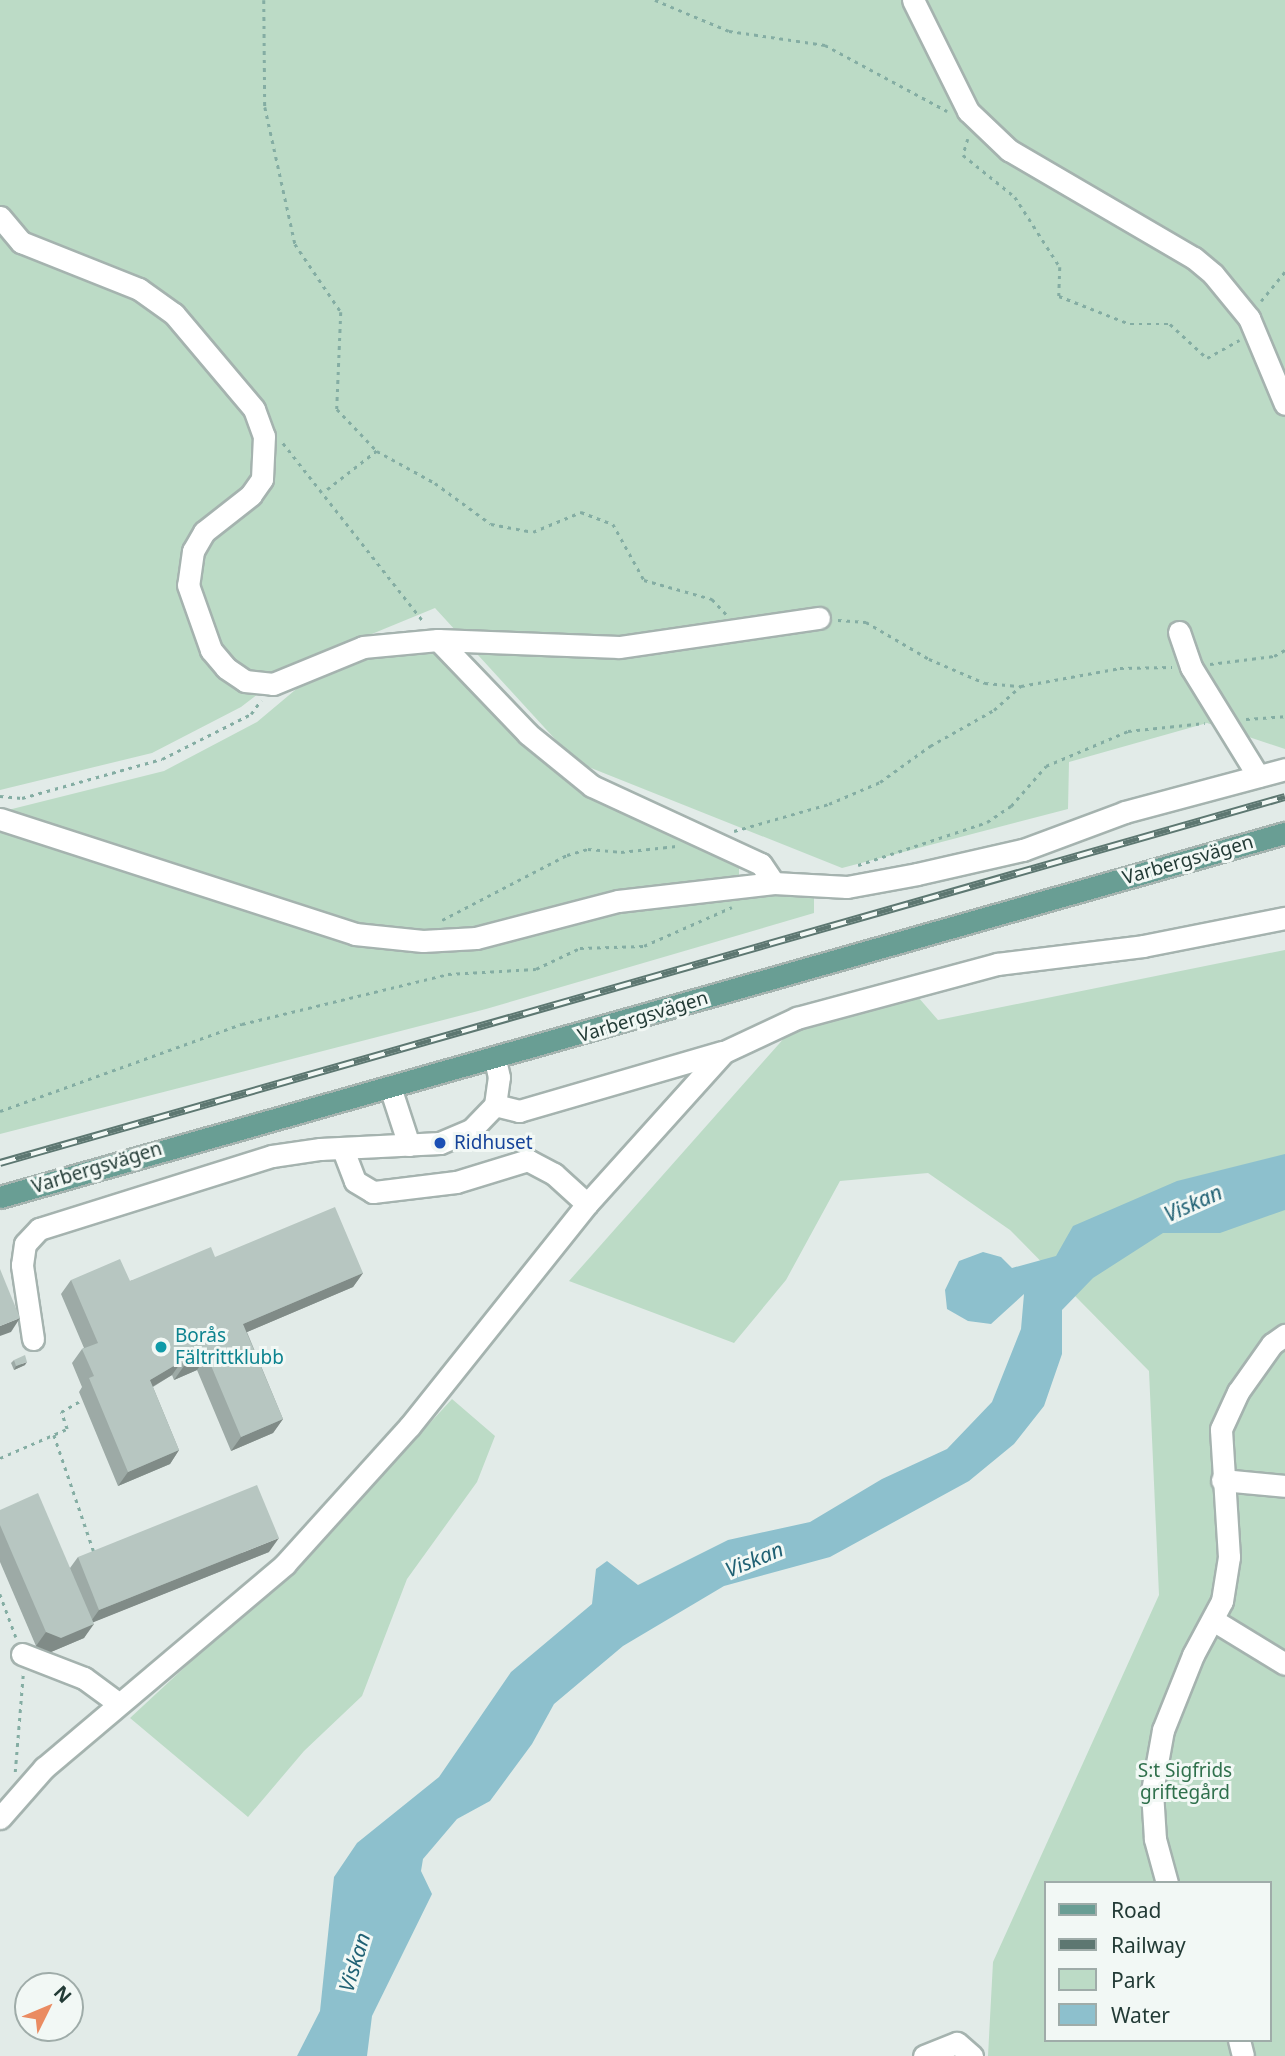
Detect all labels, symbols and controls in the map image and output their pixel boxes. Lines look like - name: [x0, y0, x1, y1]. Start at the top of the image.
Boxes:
- street label: Varbergsvägen: [1120, 830, 1256, 890]
- street label: Varbergsvägen: [575, 986, 711, 1048]
- place label: Ridhuset: [454, 1132, 533, 1154]
- marker: Ridhuset: [432, 1135, 448, 1151]
- street label: Varbergsvägen: [29, 1137, 165, 1199]
- water label: Viskan: [1160, 1179, 1226, 1227]
- place label: Borås Fältrittklubb: [175, 1325, 284, 1369]
- marker: Borås Fältrittklubb: [153, 1339, 169, 1355]
- water label: Viskan: [721, 1536, 787, 1582]
- park label: S:t Sigfrids griftegård: [1138, 1760, 1232, 1804]
- legend: [1044, 1881, 1271, 2042]
- text: Road: [1111, 1896, 1161, 1924]
- water label: Viskan: [333, 1929, 375, 1995]
- text: Railway: [1111, 1931, 1186, 1959]
- text: Park: [1111, 1966, 1155, 1994]
- north arrow: [14, 1972, 84, 2042]
- text: N: [48, 1980, 78, 2009]
- text: Water: [1111, 2001, 1170, 2029]

